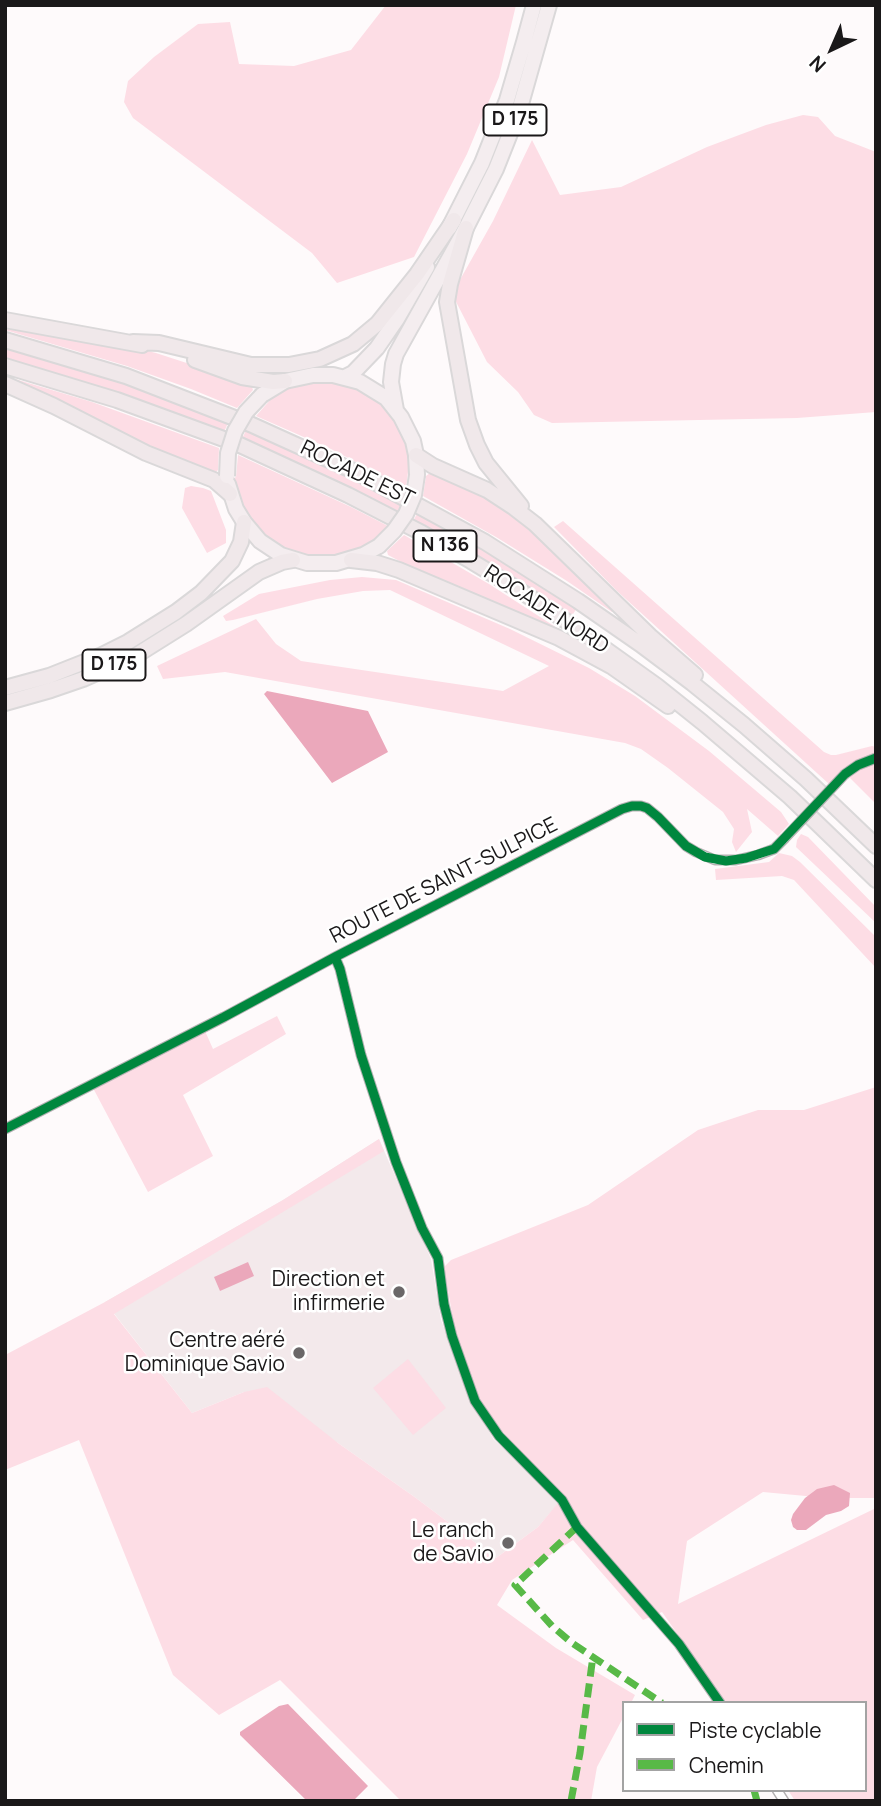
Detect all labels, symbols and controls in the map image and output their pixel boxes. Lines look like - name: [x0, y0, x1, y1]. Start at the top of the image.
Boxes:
- north arrow: [797, 14, 867, 84]
- text: N: [803, 50, 831, 78]
- road number: D 175: [484, 104, 546, 136]
- street label: ROCADE EST: [296, 436, 418, 512]
- road number: N 136: [414, 530, 476, 562]
- street label: ROCADE NORD: [479, 560, 613, 660]
- road number: D 175: [82, 650, 146, 680]
- street label: ROUTE DE SAINT-SULPICE: [326, 813, 562, 949]
- place label: Direction et infirmerie: [272, 1267, 385, 1317]
- marker: Direction et infirmerie: [391, 1284, 407, 1300]
- place label: Centre aéré Dominique Savio: [125, 1328, 285, 1378]
- marker: Centre aéré Dominique Savio: [291, 1345, 307, 1361]
- place label: Le ranch de Savio: [411, 1518, 494, 1568]
- marker: Le ranch de Savio: [500, 1535, 516, 1551]
- legend: [622, 1701, 867, 1792]
- text: Piste cyclable: [689, 1716, 821, 1744]
- text: Chemin: [689, 1751, 764, 1779]

